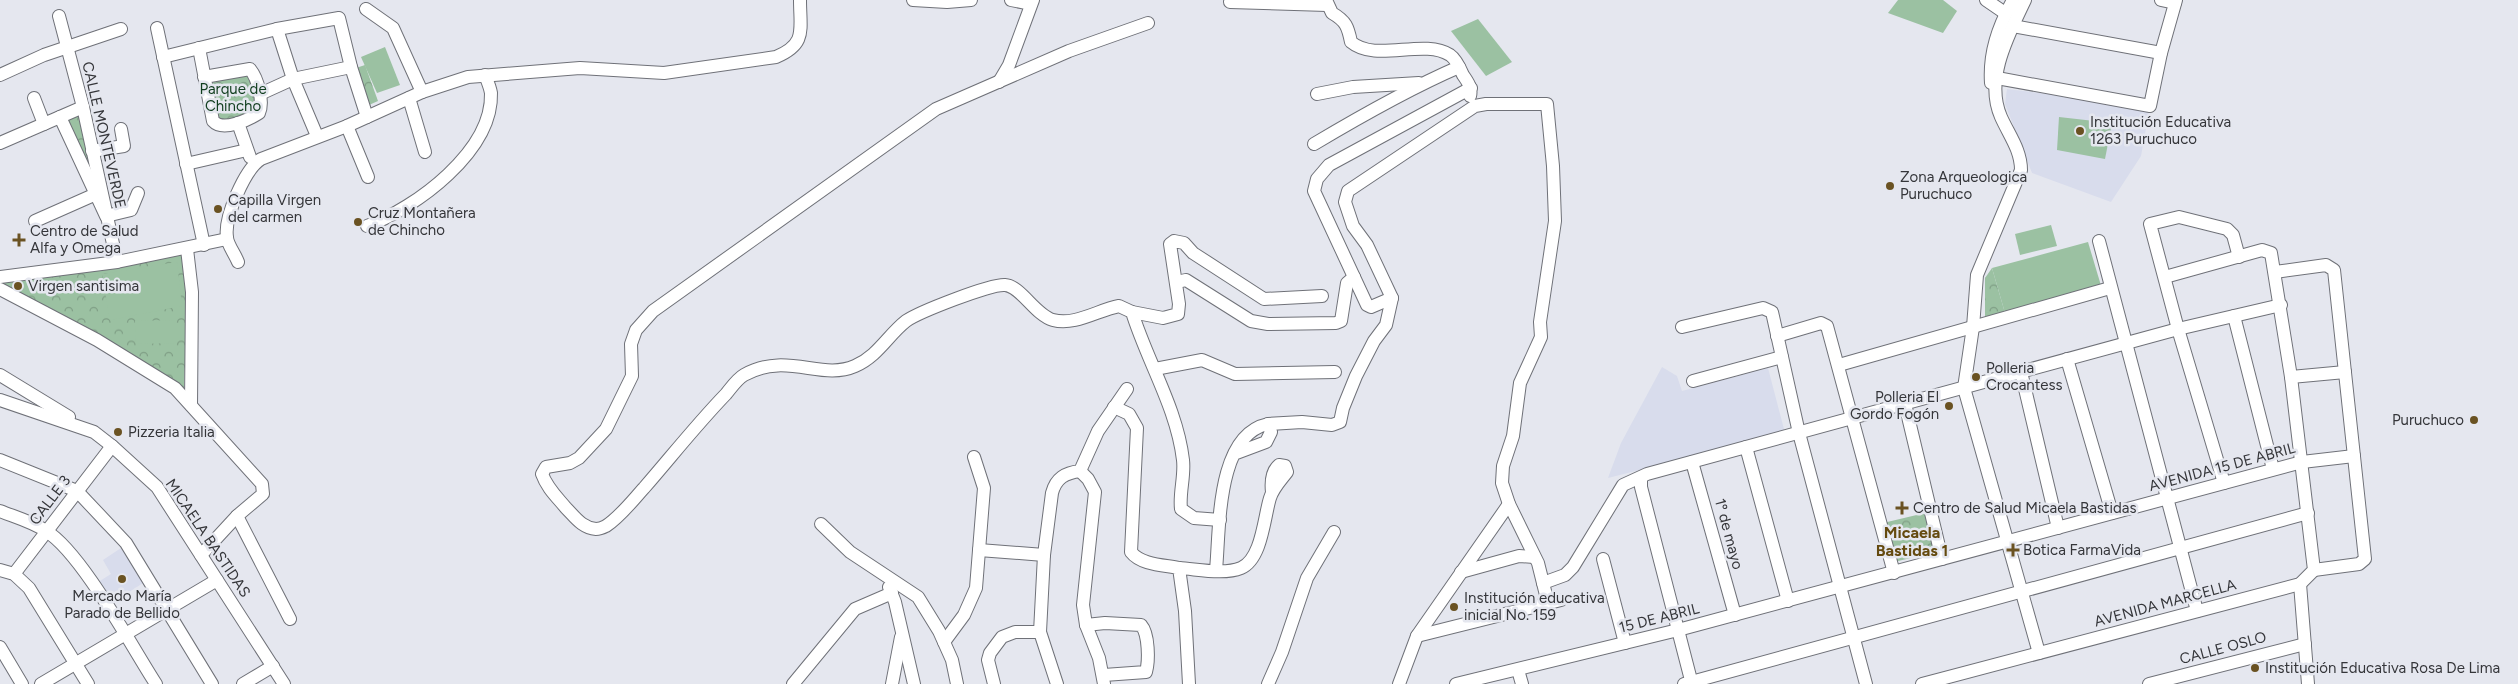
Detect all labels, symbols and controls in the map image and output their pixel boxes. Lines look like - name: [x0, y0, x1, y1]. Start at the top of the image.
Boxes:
- street label: CALLE MONTEVERDE: [78, 60, 130, 210]
- park label: Parque de Chincho: [199, 80, 267, 115]
- place label: Institución Educativa 1263 Puruchuco: [2090, 113, 2231, 148]
- marker: Institución Educativa 1263 Puruchuco: [2074, 125, 2086, 137]
- place label: Zona Arqueologica Puruchuco: [1900, 168, 2027, 203]
- marker: Zona Arqueologica Puruchuco: [1884, 180, 1896, 192]
- place label: Capilla Virgen del carmen: [228, 191, 321, 226]
- marker: Capilla Virgen del carmen: [212, 203, 224, 215]
- place label: Cruz Montañera de Chincho: [368, 204, 476, 239]
- marker: Cruz Montañera de Chincho: [352, 216, 364, 228]
- place label: Centro de Salud Alfa y Omega: [30, 222, 139, 257]
- marker: Centro de Salud Alfa y Omega: [12, 233, 26, 247]
- place label: Virgen santisima: [28, 277, 139, 295]
- marker: Virgen santisima: [12, 280, 24, 292]
- place label: Polleria Crocantess: [1986, 359, 2063, 394]
- marker: Polleria Crocantess: [1970, 371, 1982, 383]
- place label: Polleria El Gordo Fogón: [1850, 388, 1939, 423]
- marker: Polleria El Gordo Fogón: [1943, 400, 1955, 412]
- place label: Puruchuco: [2392, 411, 2464, 429]
- marker: Puruchuco: [2468, 414, 2480, 426]
- place label: Pizzeria Italia: [128, 423, 215, 441]
- marker: Pizzeria Italia: [112, 426, 124, 438]
- street label: AVENIDA 15 DE ABRIL: [2147, 439, 2297, 495]
- street label: CALLE 3: [26, 472, 74, 528]
- street label: MICAELA BASTIDAS: [162, 475, 254, 601]
- street label: 1º de mayo: [1711, 497, 1747, 572]
- place label: Centro de Salud Micaela Bastidas: [1913, 499, 2136, 517]
- marker: Centro de Salud Micaela Bastidas: [1895, 501, 1909, 515]
- district label: Micaela Bastidas 1: [1876, 523, 1948, 560]
- place label: Botica FarmaVida: [2023, 541, 2141, 559]
- marker: Botica FarmaVida: [2007, 544, 2019, 556]
- marker: Mercado María Parado de Bellido: [116, 573, 128, 585]
- street label: AVENIDA MARCELLA: [2092, 575, 2238, 631]
- place label: Mercado María Parado de Bellido: [64, 587, 180, 622]
- place label: Institución educativa inicial No. 159: [1464, 589, 1605, 624]
- street label: 15 DE ABRIL: [1617, 599, 1701, 637]
- marker: Institución educativa inicial No. 159: [1448, 601, 1460, 613]
- street label: CALLE OSLO: [2178, 628, 2268, 668]
- place label: Institución Educativa Rosa De Lima: [2265, 659, 2500, 677]
- marker: Institución Educativa Rosa De Lima: [2249, 662, 2261, 674]

